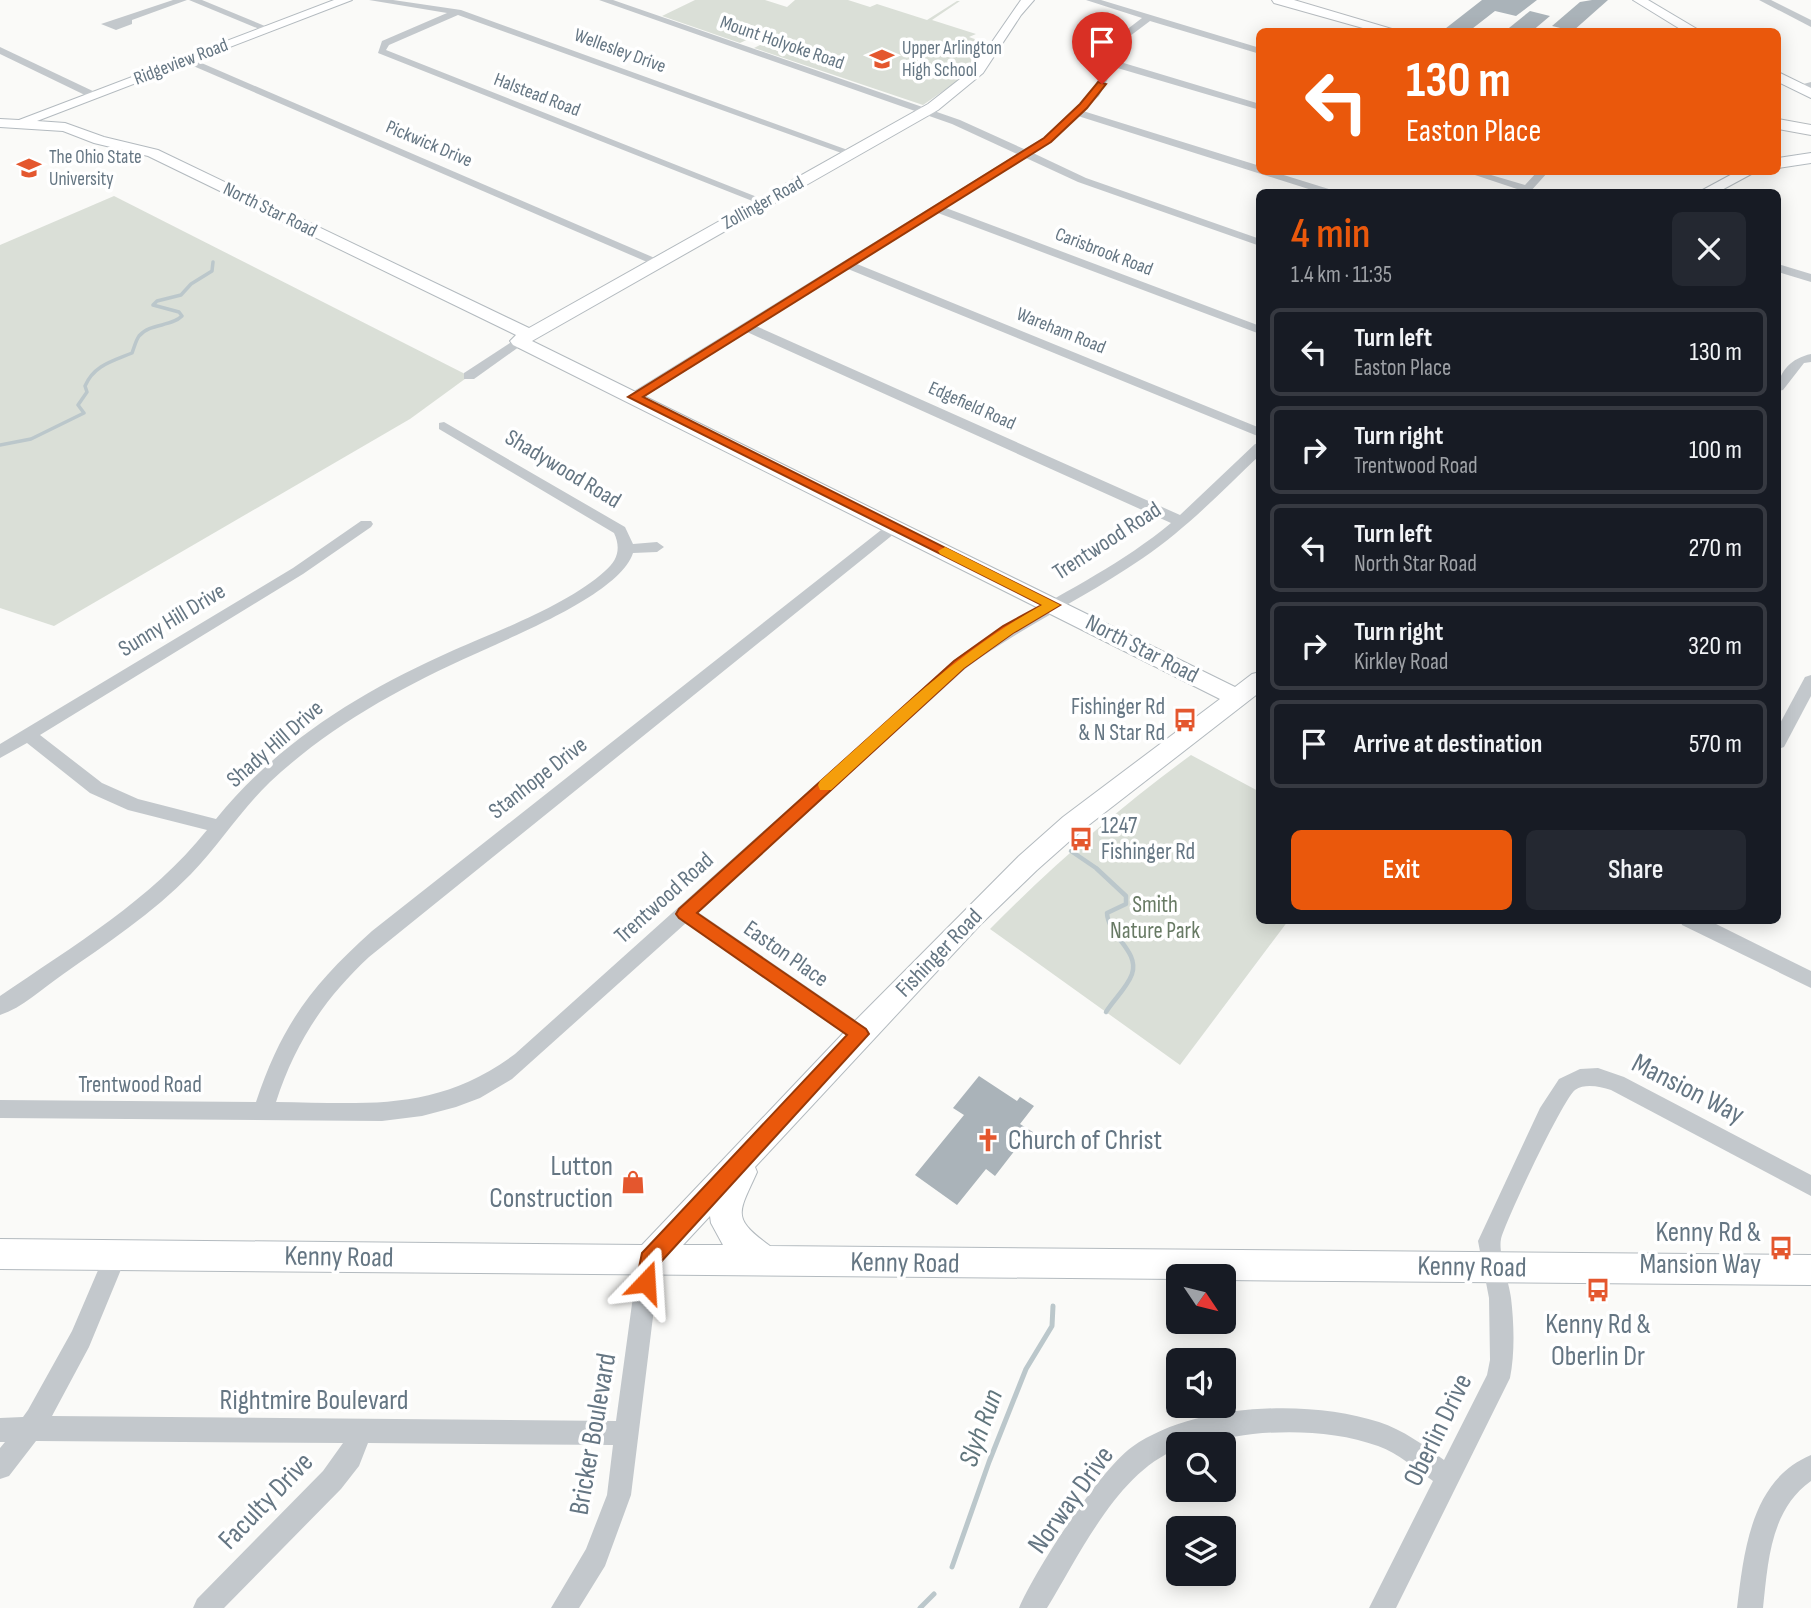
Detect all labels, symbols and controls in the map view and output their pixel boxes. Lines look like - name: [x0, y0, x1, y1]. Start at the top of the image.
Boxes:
- street label: Mount Holyoke Road: [717, 11, 847, 75]
- pin: [1072, 12.0, 1132, 84]
- icon: arrive: [1083, 23, 1121, 61]
- street label: Wellesley Drive: [571, 24, 669, 78]
- street label: Ridgeview Road: [131, 34, 231, 90]
- place label: Upper Arlington High School: [902, 37, 1002, 82]
- school or university icon: Upper Arlington High School: [868, 45, 896, 73]
- text: 130 m: [1406, 52, 1511, 111]
- icon: left: [1291, 56, 1382, 147]
- street label: Halstead Road: [491, 68, 583, 122]
- text: Easton Place: [1406, 112, 1541, 151]
- street label: Pickwick Drive: [382, 115, 476, 173]
- place label: The Ohio State University: [49, 146, 142, 191]
- school or university icon: The Ohio State University: [15, 154, 43, 182]
- street label: Zollinger Road: [718, 171, 808, 235]
- street label: North Star Road: [219, 177, 321, 243]
- text: 4 min: [1291, 209, 1370, 260]
- button: close: [1672, 212, 1746, 286]
- street label: Carisbrook Road: [1052, 223, 1156, 281]
- text: 1.4 km · 11:35: [1291, 261, 1392, 289]
- street label: Wareham Road: [1013, 303, 1109, 359]
- text: Turn left: [1354, 323, 1432, 354]
- icon: left: [1295, 333, 1333, 371]
- text: 130 m: [1690, 337, 1742, 368]
- text: Easton Place: [1354, 354, 1451, 382]
- street label: Edgefield Road: [925, 377, 1019, 435]
- text: Turn right: [1354, 421, 1443, 452]
- street label: Shadywood Road: [500, 423, 626, 515]
- icon: right: [1295, 431, 1333, 469]
- text: 100 m: [1689, 435, 1742, 466]
- text: Trentwood Road: [1354, 452, 1478, 480]
- street label: Trentwood Road: [1048, 496, 1166, 586]
- text: Turn left: [1354, 519, 1432, 550]
- icon: left: [1295, 529, 1333, 567]
- text: 270 m: [1689, 533, 1742, 564]
- text: North Star Road: [1354, 550, 1477, 578]
- street label: Sunny Hill Drive: [113, 577, 231, 663]
- street label: North Star Road: [1081, 609, 1203, 689]
- text: Turn right: [1354, 617, 1443, 648]
- icon: right: [1295, 627, 1333, 665]
- text: 320 m: [1688, 631, 1742, 662]
- text: Kirkley Road: [1354, 648, 1448, 676]
- place label: Fishinger Rd & N Star Rd: [1071, 693, 1165, 747]
- street label: Shady Hill Drive: [221, 694, 329, 794]
- bus stop icon: Fishinger Rd & N Star Rd: [1171, 706, 1199, 734]
- icon: arrive: [1295, 725, 1333, 763]
- text: Arrive at destination: [1354, 729, 1542, 760]
- text: 570 m: [1689, 729, 1742, 760]
- street label: Stanhope Drive: [483, 731, 593, 825]
- place label: 1247 Fishinger Rd: [1101, 812, 1195, 866]
- bus stop icon: 1247 Fishinger Rd: [1067, 825, 1095, 853]
- button: Exit: [1291, 830, 1512, 910]
- button: Share: [1526, 830, 1746, 910]
- street label: Trentwood Road: [609, 846, 719, 950]
- park label: Smith Nature Park: [1110, 891, 1200, 945]
- street label: Fishinger Road: [890, 903, 988, 1003]
- street label: Easton Place: [738, 915, 834, 993]
- street label: Mansion Way: [1626, 1047, 1750, 1131]
- street label: Trentwood Road: [78, 1071, 202, 1099]
- place label: Church of Christ: [1008, 1124, 1162, 1157]
- church icon: Church of Christ: [974, 1126, 1002, 1154]
- place label: Lutton Construction: [489, 1150, 613, 1215]
- shop icon: Lutton Construction: [619, 1168, 647, 1196]
- place label: Kenny Rd & Mansion Way: [1639, 1216, 1761, 1281]
- bus stop icon: Kenny Rd & Mansion Way: [1767, 1234, 1795, 1262]
- street label: Kenny Road: [284, 1240, 394, 1274]
- position arrow: [609, 1245, 683, 1319]
- street label: Kenny Road: [850, 1246, 960, 1280]
- street label: Kenny Road: [1417, 1250, 1527, 1284]
- north arrow: [1166, 1264, 1236, 1334]
- map controls: [1166, 1264, 1236, 1586]
- bus stop icon: Kenny Rd & Oberlin Dr: [1584, 1276, 1612, 1304]
- place label: Kenny Rd & Oberlin Dr: [1545, 1308, 1651, 1373]
- button: sound: [1166, 1348, 1236, 1418]
- street label: Bricker Boulevard: [563, 1351, 623, 1517]
- street label: Oberlin Drive: [1397, 1368, 1479, 1492]
- street label: Rightmire Boulevard: [219, 1384, 409, 1417]
- water label: Slyh Run: [952, 1385, 1010, 1471]
- button: search: [1166, 1432, 1236, 1502]
- street label: Norway Drive: [1021, 1440, 1121, 1560]
- street label: Faculty Drive: [212, 1446, 320, 1556]
- button: layers: [1166, 1516, 1236, 1586]

